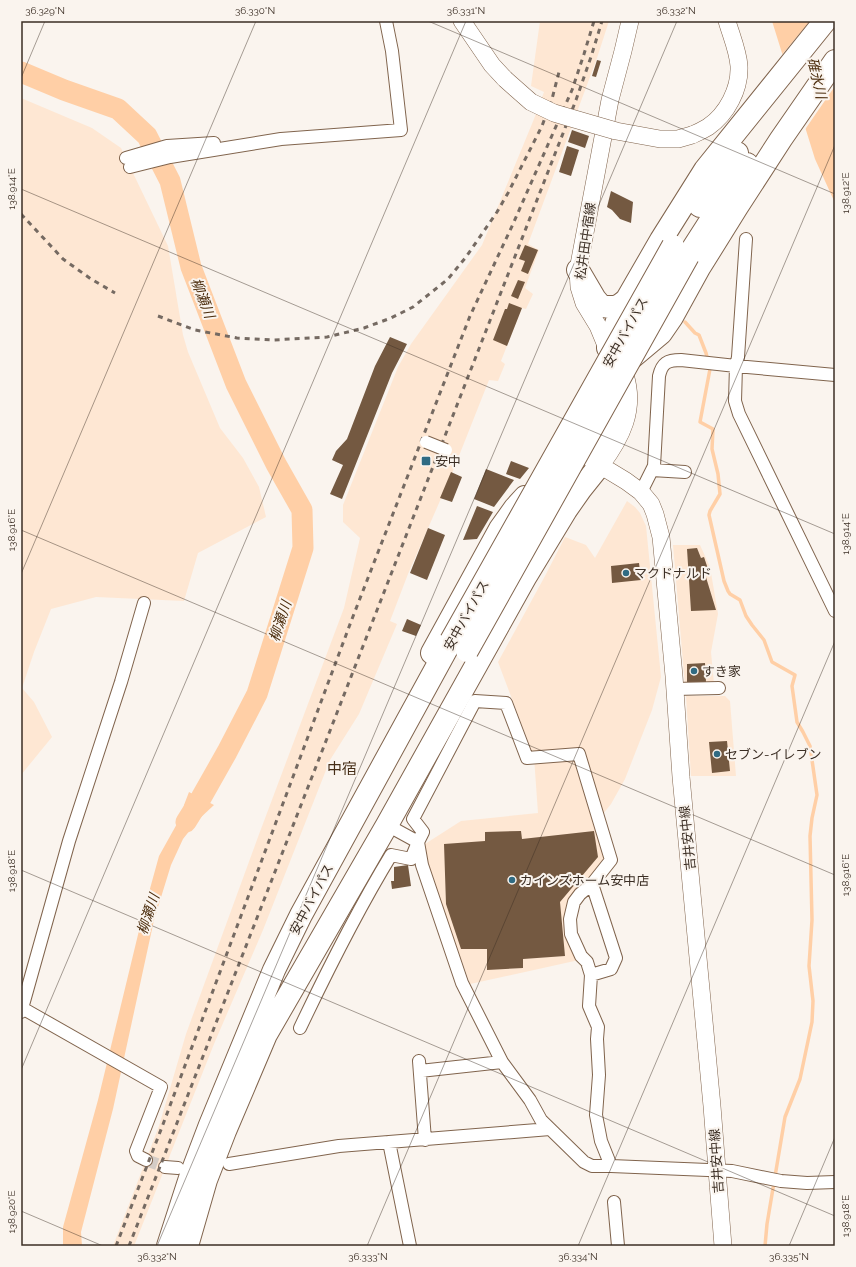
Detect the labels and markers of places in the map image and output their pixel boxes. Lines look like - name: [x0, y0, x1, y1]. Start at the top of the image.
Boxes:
- place label: 安中: [435, 454, 461, 469]
- marker: 安中: [420, 455, 432, 467]
- place label: マクドナルド: [634, 566, 712, 581]
- marker: マクドナルド: [621, 568, 631, 578]
- place label: すき家: [702, 664, 741, 679]
- marker: すき家: [689, 666, 699, 676]
- place label: セブン-イレブン: [725, 747, 822, 762]
- marker: セブン-イレブン: [712, 749, 722, 759]
- place label: カインズホーム安中店: [520, 873, 649, 888]
- marker: カインズホーム安中店: [507, 875, 517, 885]

